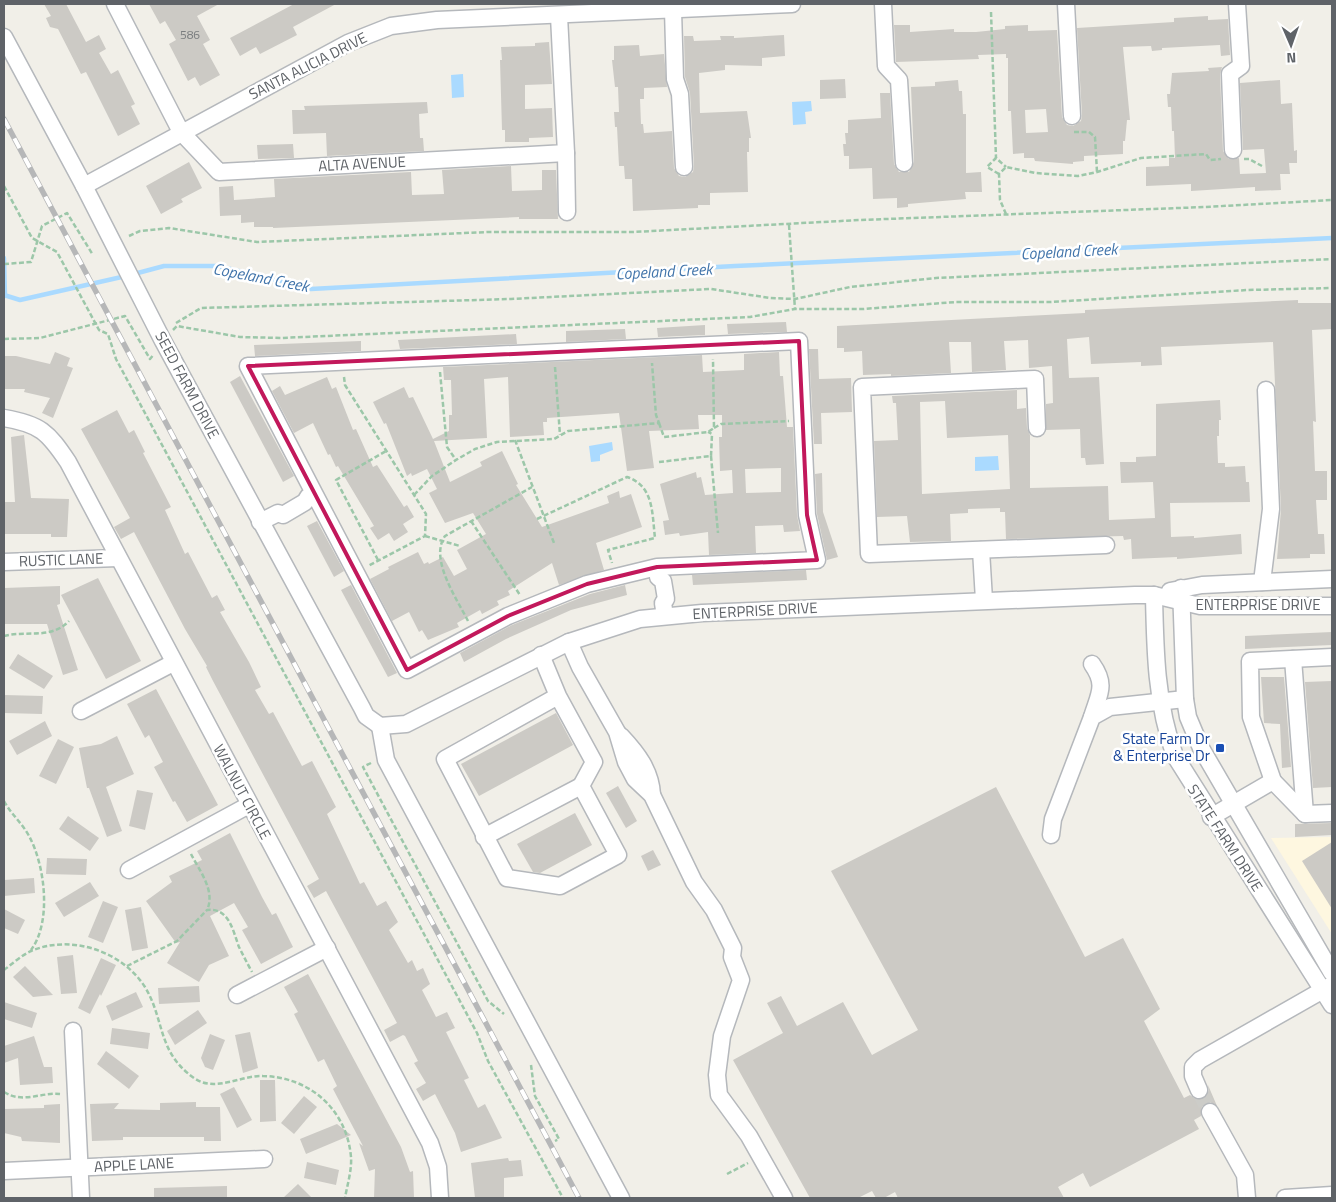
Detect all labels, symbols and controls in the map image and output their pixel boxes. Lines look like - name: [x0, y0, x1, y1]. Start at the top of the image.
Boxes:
- north arrow: [1266, 20, 1316, 70]
- house number: 586: [180, 25, 200, 44]
- street label: SANTA ALICIA DRIVE: [245, 26, 371, 105]
- text: N: [1286, 48, 1297, 69]
- street label: ALTA AVENUE: [318, 150, 406, 177]
- water label: Copeland Creek: [1020, 236, 1120, 266]
- water label: Copeland Creek: [211, 256, 313, 298]
- water label: Copeland Creek: [615, 256, 715, 286]
- street label: SEED FARM DRIVE: [149, 327, 225, 443]
- street label: RUSTIC LANE: [18, 547, 104, 572]
- street label: ENTERPRISE DRIVE: [1195, 593, 1321, 616]
- street label: ENTERPRISE DRIVE: [692, 596, 818, 625]
- place label: State Farm Dr & Enterprise Dr: [1113, 727, 1210, 767]
- street label: WALNUT CIRCLE: [208, 740, 277, 843]
- marker: State Farm Dr & Enterprise Dr: [1214, 742, 1226, 754]
- street label: STATE FARM DRIVE: [1182, 779, 1269, 896]
- street label: APPLE LANE: [93, 1151, 175, 1178]

